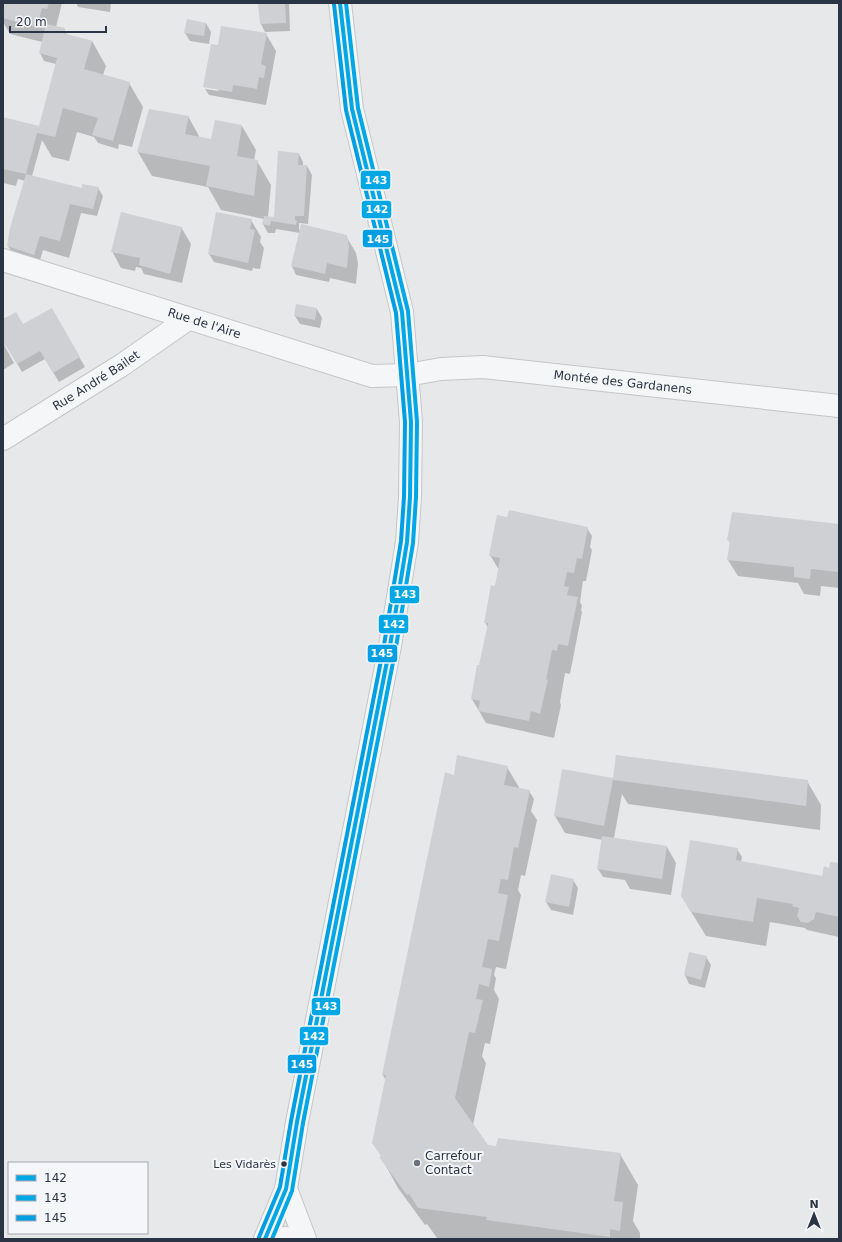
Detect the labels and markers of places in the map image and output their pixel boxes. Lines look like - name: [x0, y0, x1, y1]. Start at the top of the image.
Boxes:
- place label: Carrefour Contact: [425, 1149, 482, 1177]
- place label: Les Vidarès: [213, 1158, 276, 1171]
- marker: Carrefour Contact: [412, 1158, 422, 1168]
- marker: Les Vidarès: [279, 1159, 289, 1169]

